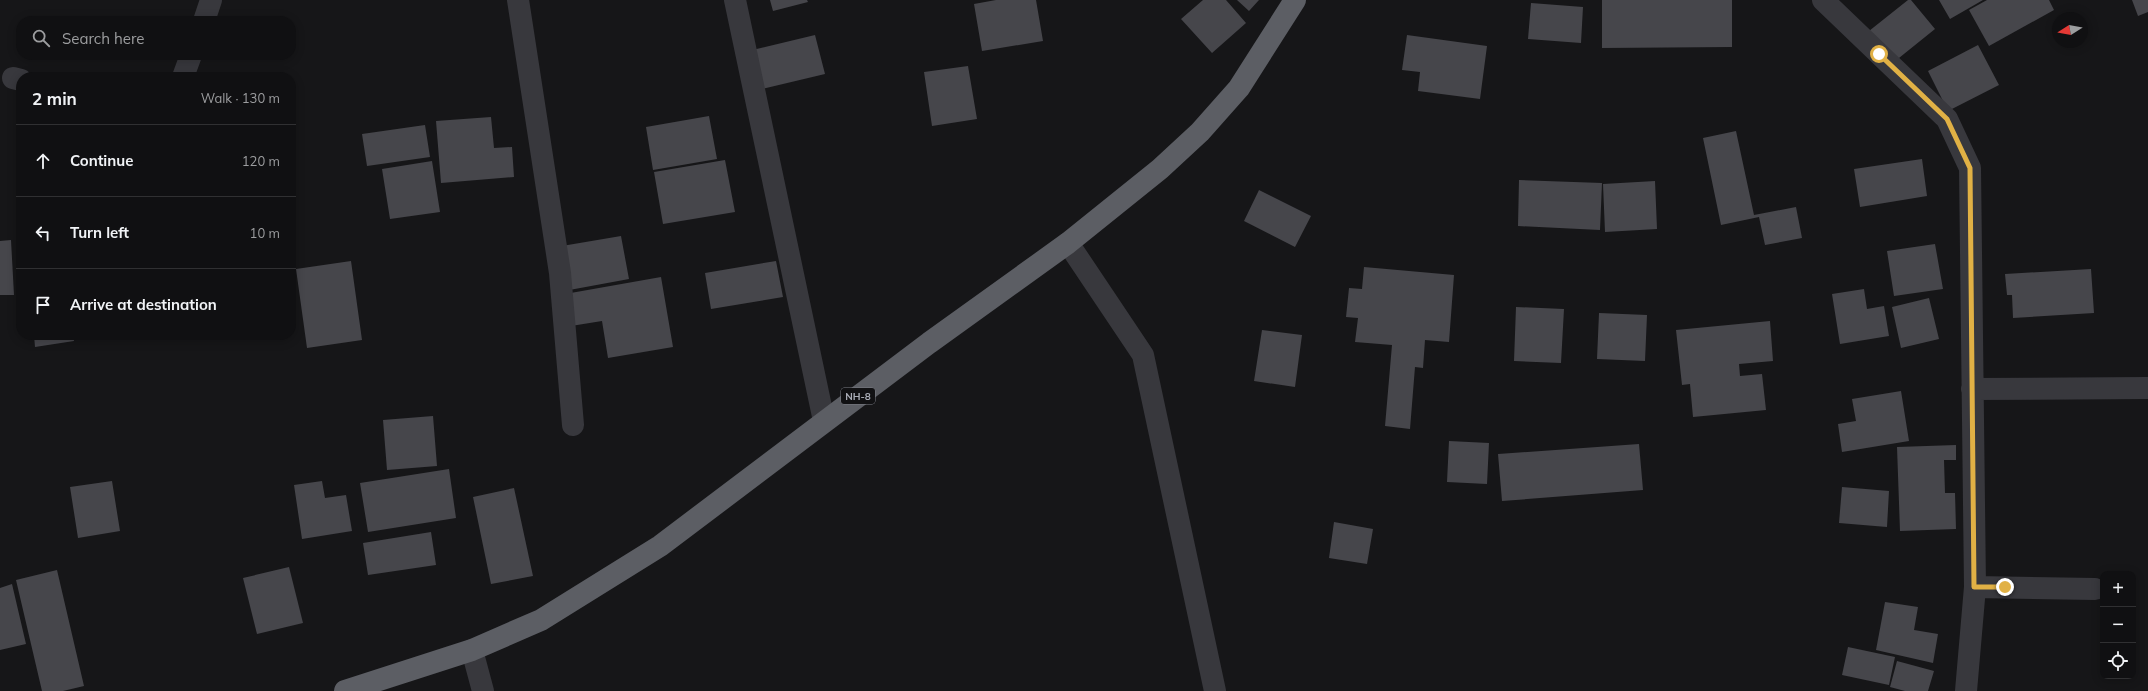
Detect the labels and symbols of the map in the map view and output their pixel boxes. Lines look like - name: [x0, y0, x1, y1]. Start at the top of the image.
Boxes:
- north arrow: [2052, 12, 2088, 48]
- route start: [1870, 45, 1888, 63]
- road number: NH-8: [841, 388, 875, 404]
- route end: [1996, 578, 2014, 596]

